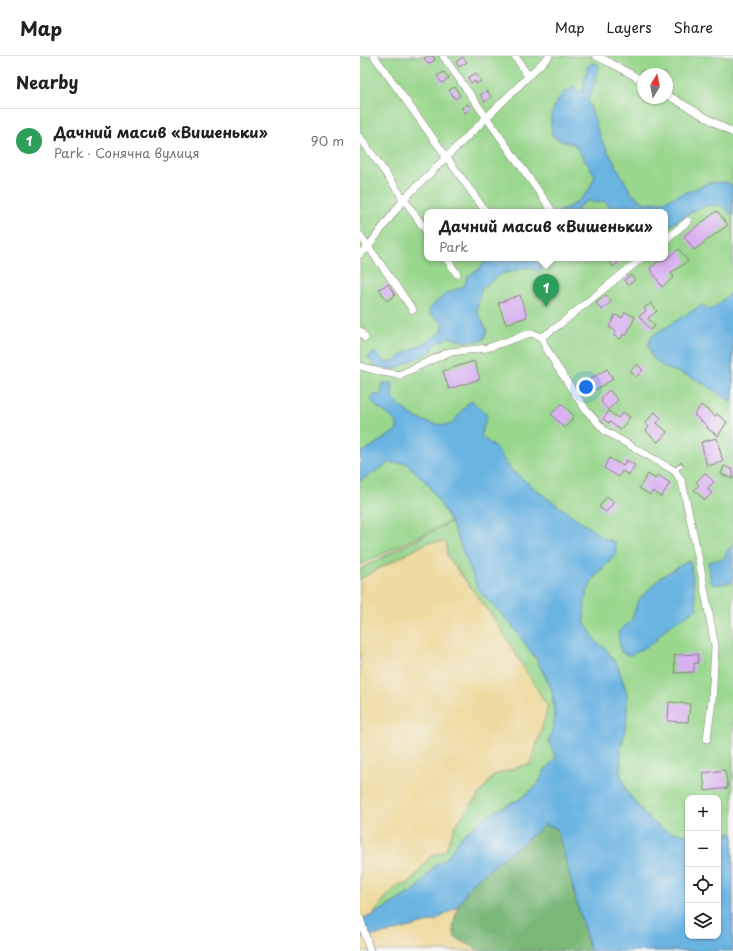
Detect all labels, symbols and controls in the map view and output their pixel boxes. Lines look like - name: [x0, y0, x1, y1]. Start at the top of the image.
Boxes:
- text: Map: [20, 14, 62, 42]
- text: Map: [555, 17, 585, 38]
- text: Layers: [607, 17, 652, 38]
- text: Share: [674, 17, 713, 38]
- north arrow: [637, 68, 673, 104]
- text: Nearby: [16, 69, 78, 95]
- text: Дачний масив «Вишеньки»: [54, 120, 268, 143]
- text: 1: [26, 131, 32, 150]
- text: 90 m: [311, 131, 344, 150]
- text: Park · Сонячна вулиця: [54, 143, 200, 162]
- popup: [424, 209, 668, 261]
- text: Дачний масив «Вишеньки»: [439, 214, 653, 237]
- text: Park: [439, 237, 468, 256]
- pin: 1: [533, 274, 559, 307]
- your location: [576, 377, 596, 397]
- map controls: [685, 795, 721, 939]
- button: +: [685, 795, 721, 831]
- button: −: [685, 831, 721, 867]
- button: locate: [685, 867, 721, 903]
- button: layers: [685, 903, 721, 939]

